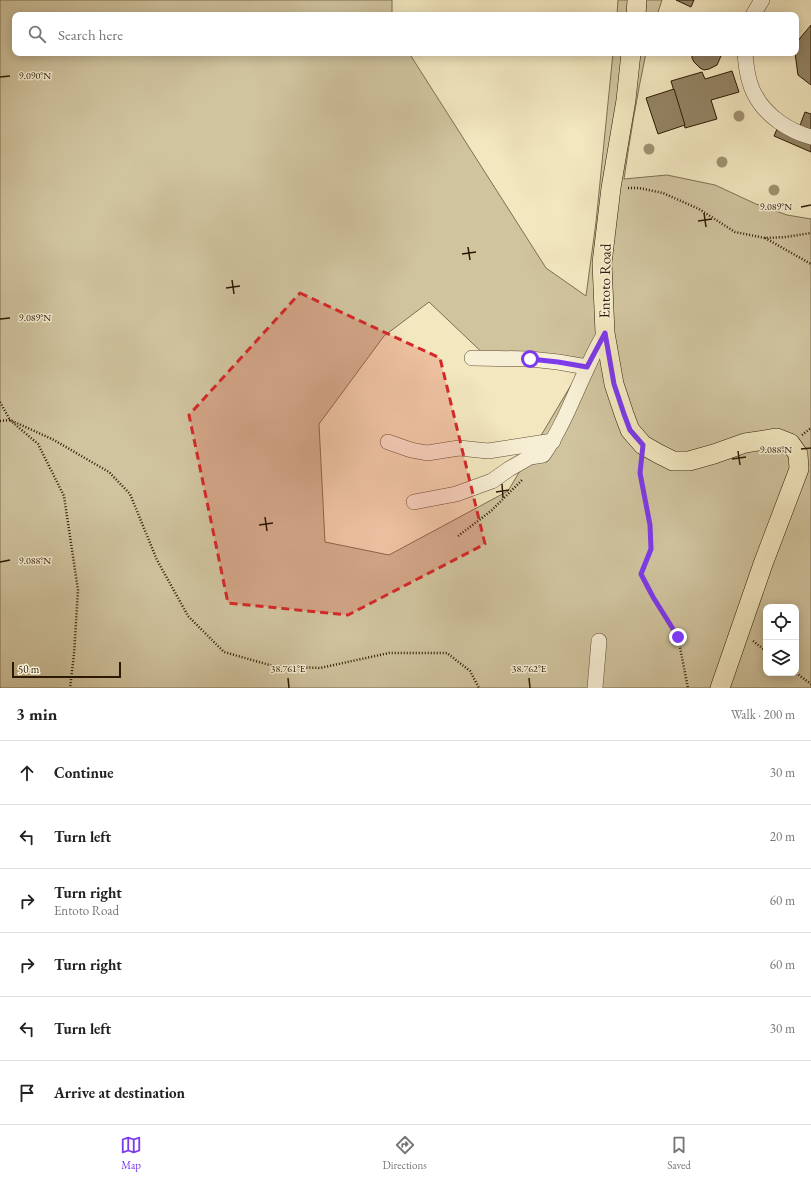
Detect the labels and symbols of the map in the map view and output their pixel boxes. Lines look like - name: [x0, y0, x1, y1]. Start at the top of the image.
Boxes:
- text: 9.090°N: [19, 69, 51, 82]
- text: 9.089°N: [760, 200, 792, 213]
- street label: Entoto Road: [594, 243, 615, 319]
- text: 9.089°N: [19, 311, 51, 324]
- route start: [521, 350, 539, 368]
- text: 9.088°N: [760, 443, 792, 456]
- text: 9.088°N: [19, 554, 51, 567]
- route end: [669, 628, 687, 646]
- scale bar: [12, 660, 121, 679]
- text: 38.761°E: [271, 662, 306, 675]
- text: 38.762°E: [512, 662, 547, 675]

